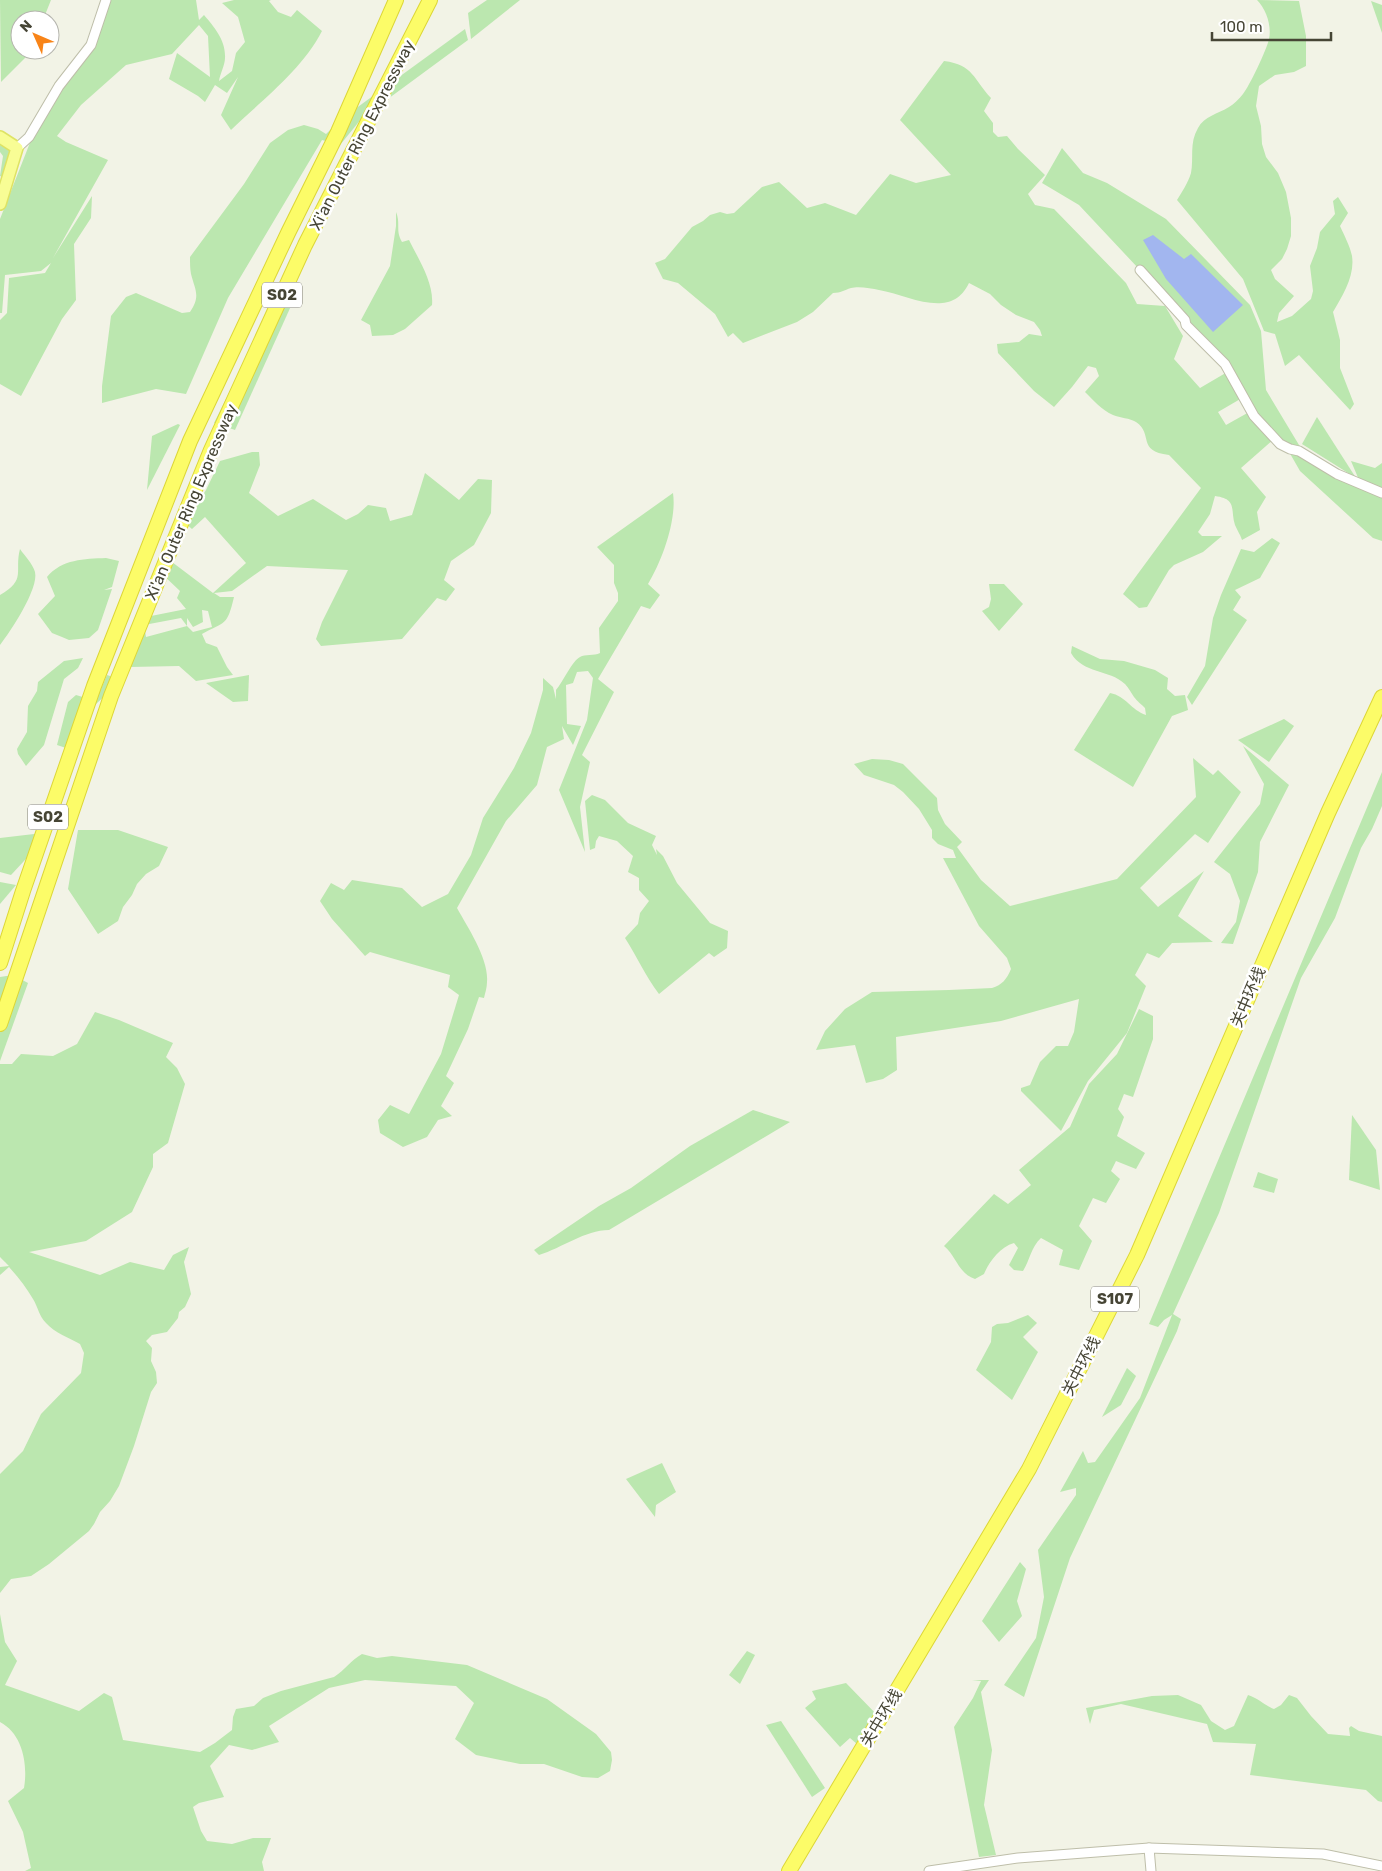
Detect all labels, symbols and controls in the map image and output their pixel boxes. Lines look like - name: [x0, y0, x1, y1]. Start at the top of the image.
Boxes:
- north arrow: [10, 10, 60, 60]
- scale bar: [1212, 10, 1331, 42]
- text: N: [17, 17, 36, 36]
- text: 100 m: [1220, 18, 1262, 36]
- street label: Xi'an Outer Ring Expressway: [306, 36, 418, 233]
- road number: S02: [262, 282, 302, 308]
- street label: Xi'an Outer Ring Expressway: [141, 401, 241, 603]
- road number: S02: [28, 804, 68, 830]
- street label: 关中环线: [1227, 964, 1269, 1030]
- road number: S107: [1091, 1286, 1139, 1312]
- street label: 关中环线: [1058, 1333, 1104, 1399]
- street label: 关中环线: [856, 1686, 906, 1750]

